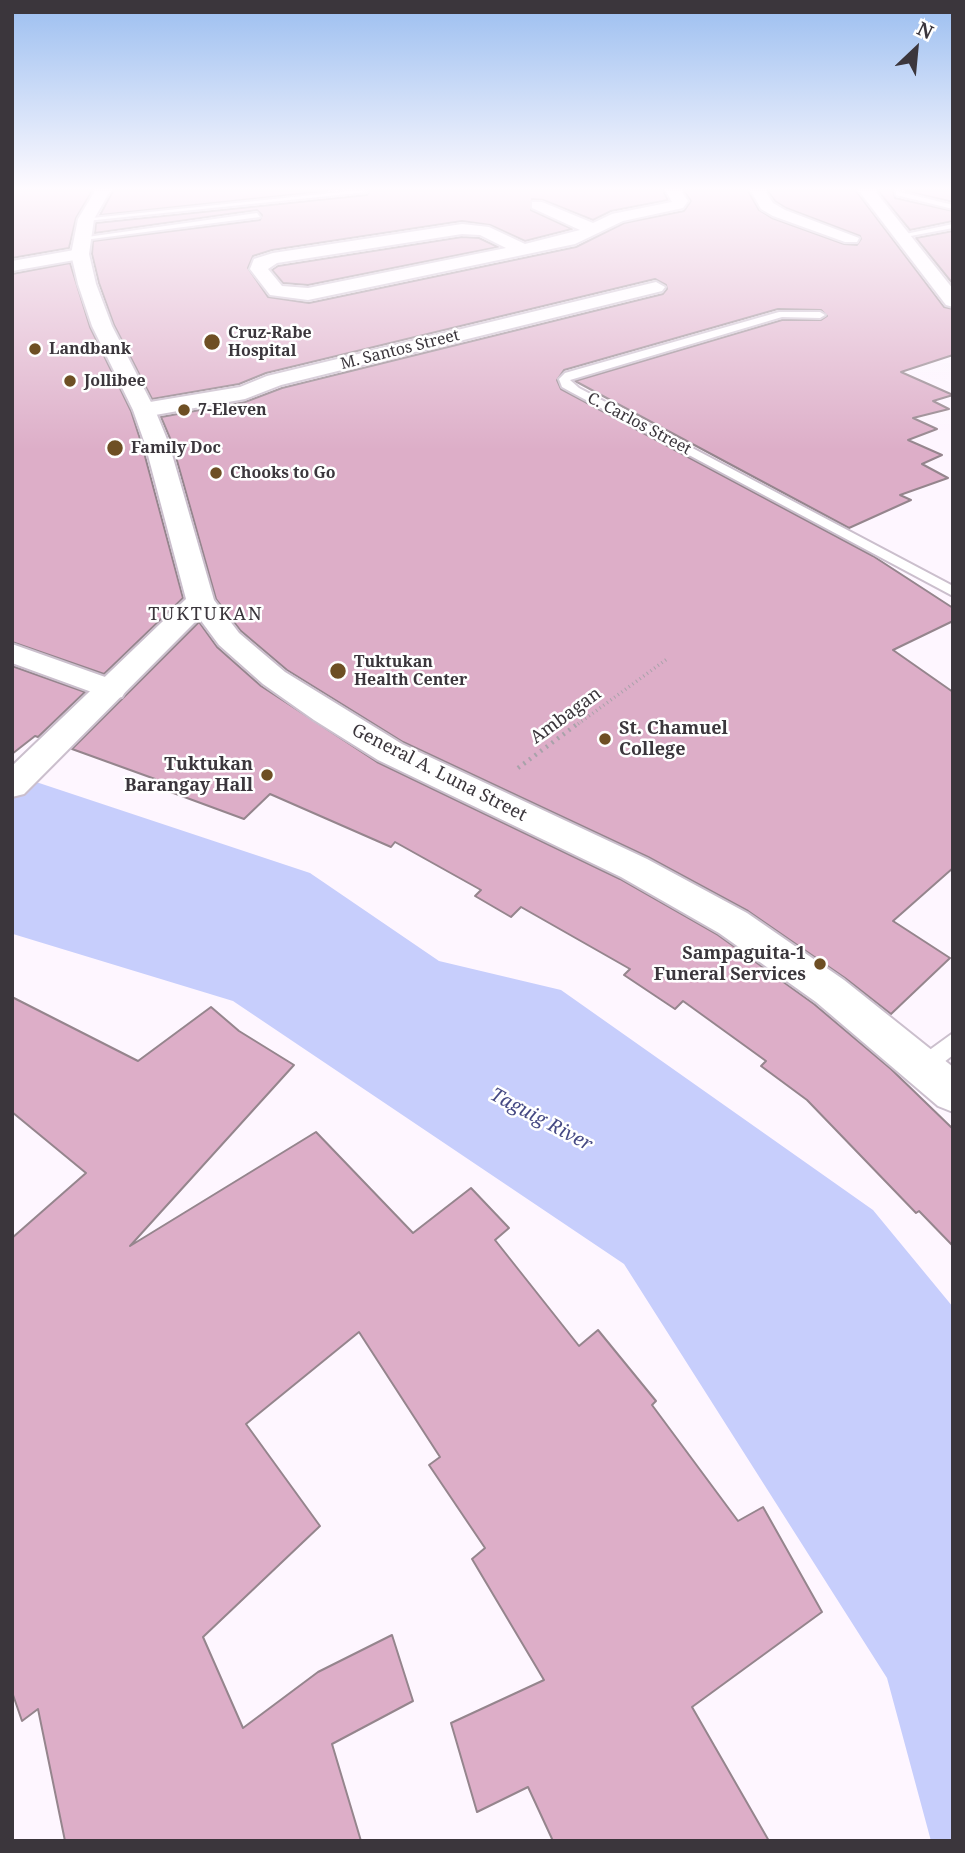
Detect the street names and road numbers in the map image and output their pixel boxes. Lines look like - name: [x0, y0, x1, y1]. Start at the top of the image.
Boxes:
- street label: M. Santos Street: [338, 326, 462, 374]
- street label: C. Carlos Street: [584, 389, 694, 459]
- street label: Ambagan: [526, 683, 606, 749]
- street label: General A. Luna Street: [348, 719, 530, 827]

